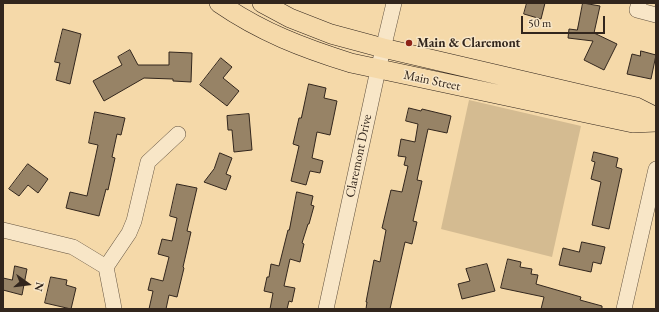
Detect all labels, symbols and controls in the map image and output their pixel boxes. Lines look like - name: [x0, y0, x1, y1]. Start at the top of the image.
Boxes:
- scale bar: [523, 8, 607, 34]
- text: 50 m: [528, 15, 551, 31]
- place label: Main & Claremont: [417, 35, 520, 51]
- marker: Main & Claremont: [404, 38, 414, 48]
- street label: Main Street: [402, 67, 462, 95]
- street label: Claremont Drive: [343, 113, 375, 199]
- north arrow: [8, 264, 48, 304]
- text: N: [32, 281, 48, 293]

